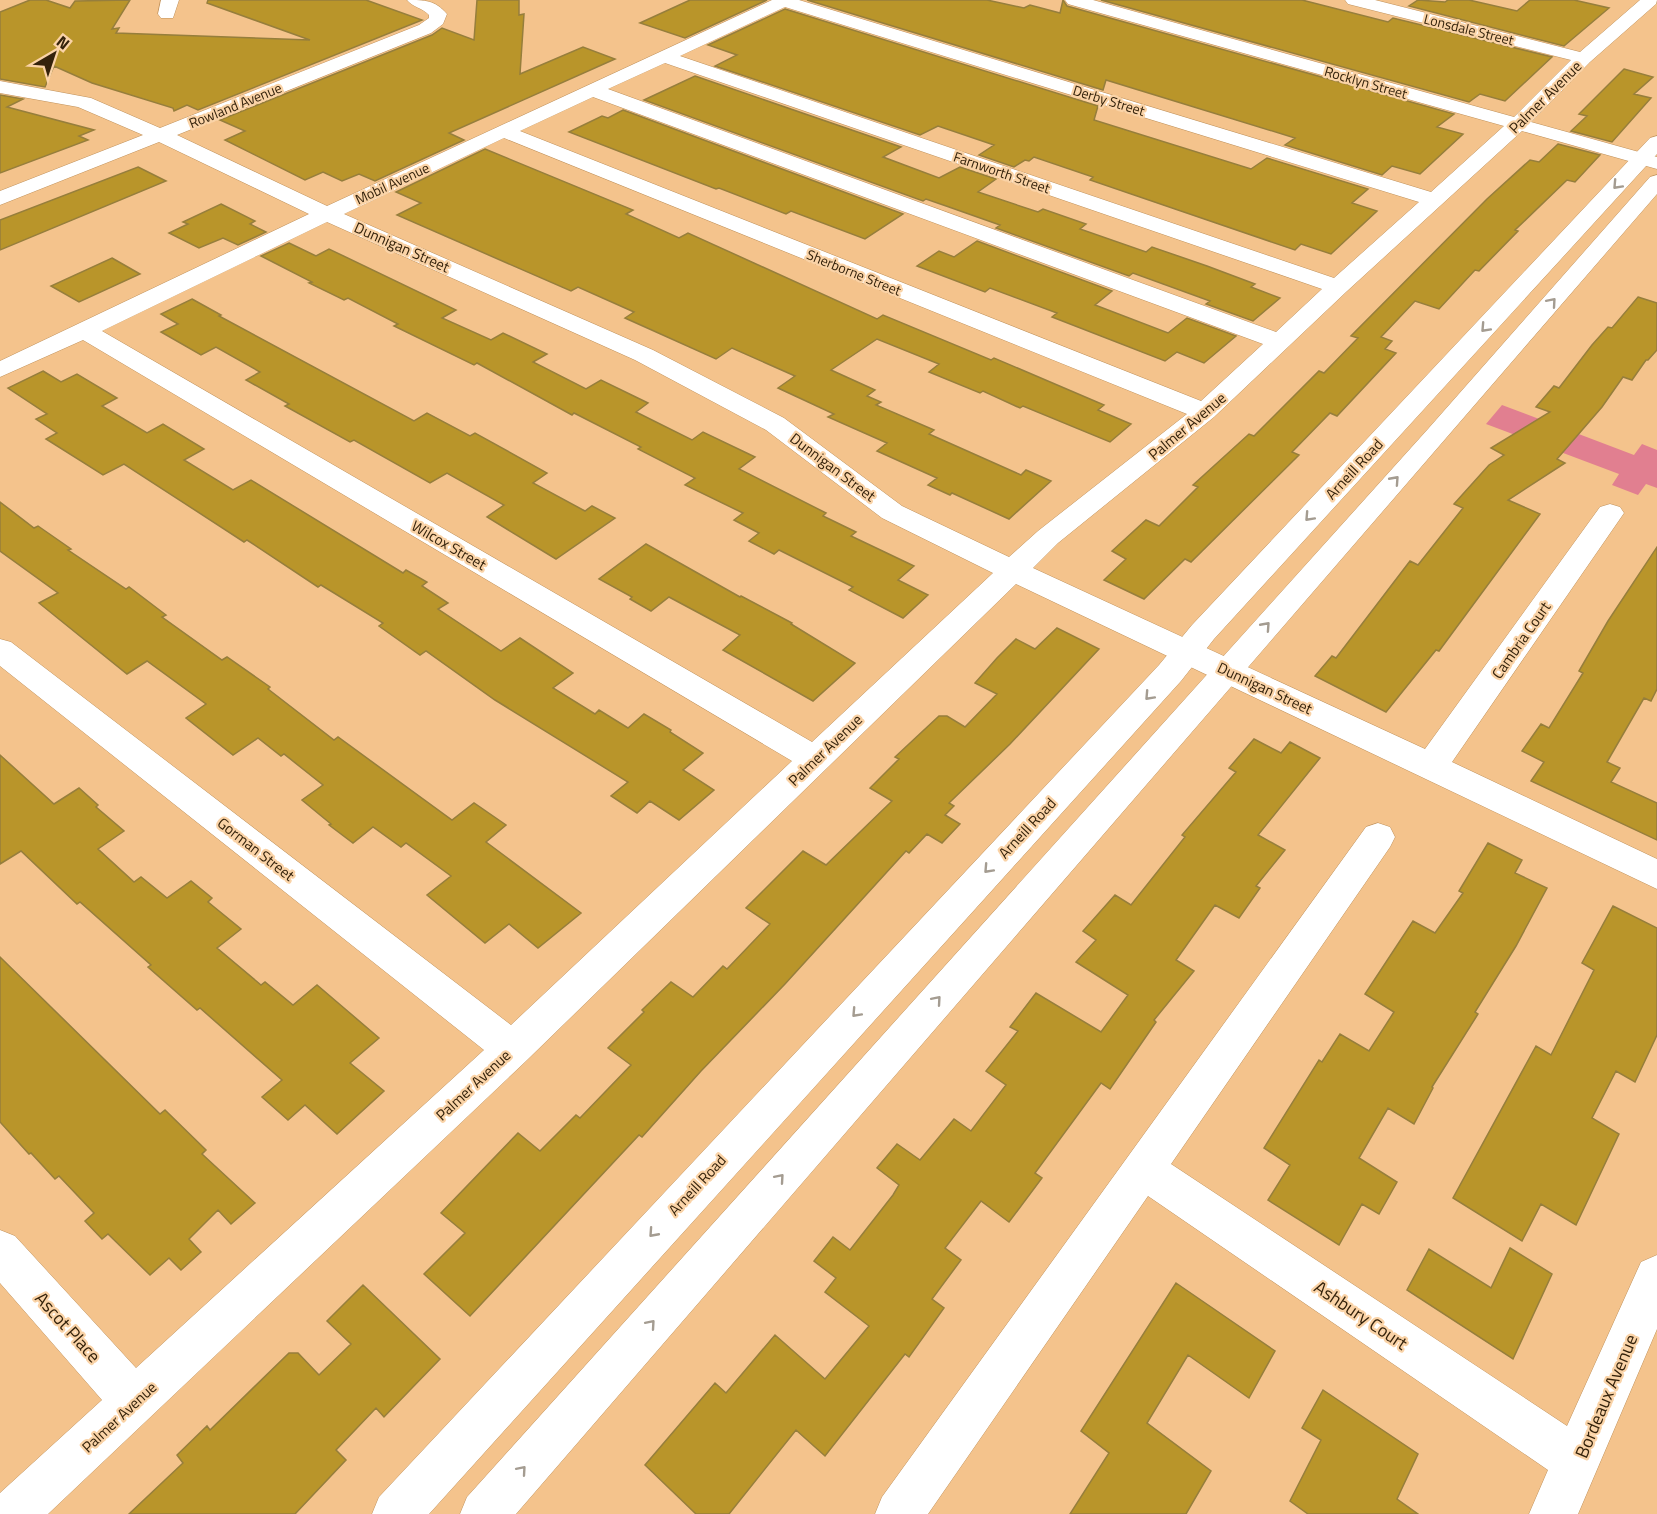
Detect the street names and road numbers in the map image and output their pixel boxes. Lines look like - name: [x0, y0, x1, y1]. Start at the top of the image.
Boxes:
- street label: Lonsdale Street: [1422, 8, 1516, 50]
- street label: Palmer Avenue: [1503, 55, 1587, 139]
- street label: Rocklyn Street: [1322, 60, 1410, 104]
- street label: Rowland Avenue: [185, 77, 285, 133]
- street label: Derby Street: [1070, 79, 1148, 121]
- street label: Farnworth Street: [951, 146, 1053, 198]
- street label: Mobil Avenue: [351, 157, 433, 209]
- street label: Dunnigan Street: [351, 216, 454, 279]
- street label: Sherborne Street: [804, 243, 905, 301]
- street label: Palmer Avenue: [1143, 387, 1231, 465]
- street label: Dunnigan Street: [785, 427, 881, 507]
- street label: Arneill Road: [1320, 433, 1388, 505]
- street label: Wilcox Street: [407, 514, 491, 576]
- street label: Cambria Court: [1486, 596, 1557, 683]
- street label: Dunnigan Street: [1214, 656, 1317, 720]
- street label: Palmer Avenue: [783, 709, 867, 791]
- street label: Arneill Road: [993, 792, 1061, 864]
- street label: Gorman Street: [212, 811, 300, 887]
- street label: Palmer Avenue: [430, 1044, 516, 1126]
- street label: Arneill Road: [663, 1149, 731, 1221]
- street label: Ashbury Court: [1309, 1274, 1414, 1357]
- street label: Ascot Place: [29, 1286, 107, 1368]
- street label: Bordeaux Avenue: [1568, 1330, 1644, 1462]
- street label: Palmer Avenue: [76, 1376, 162, 1458]

